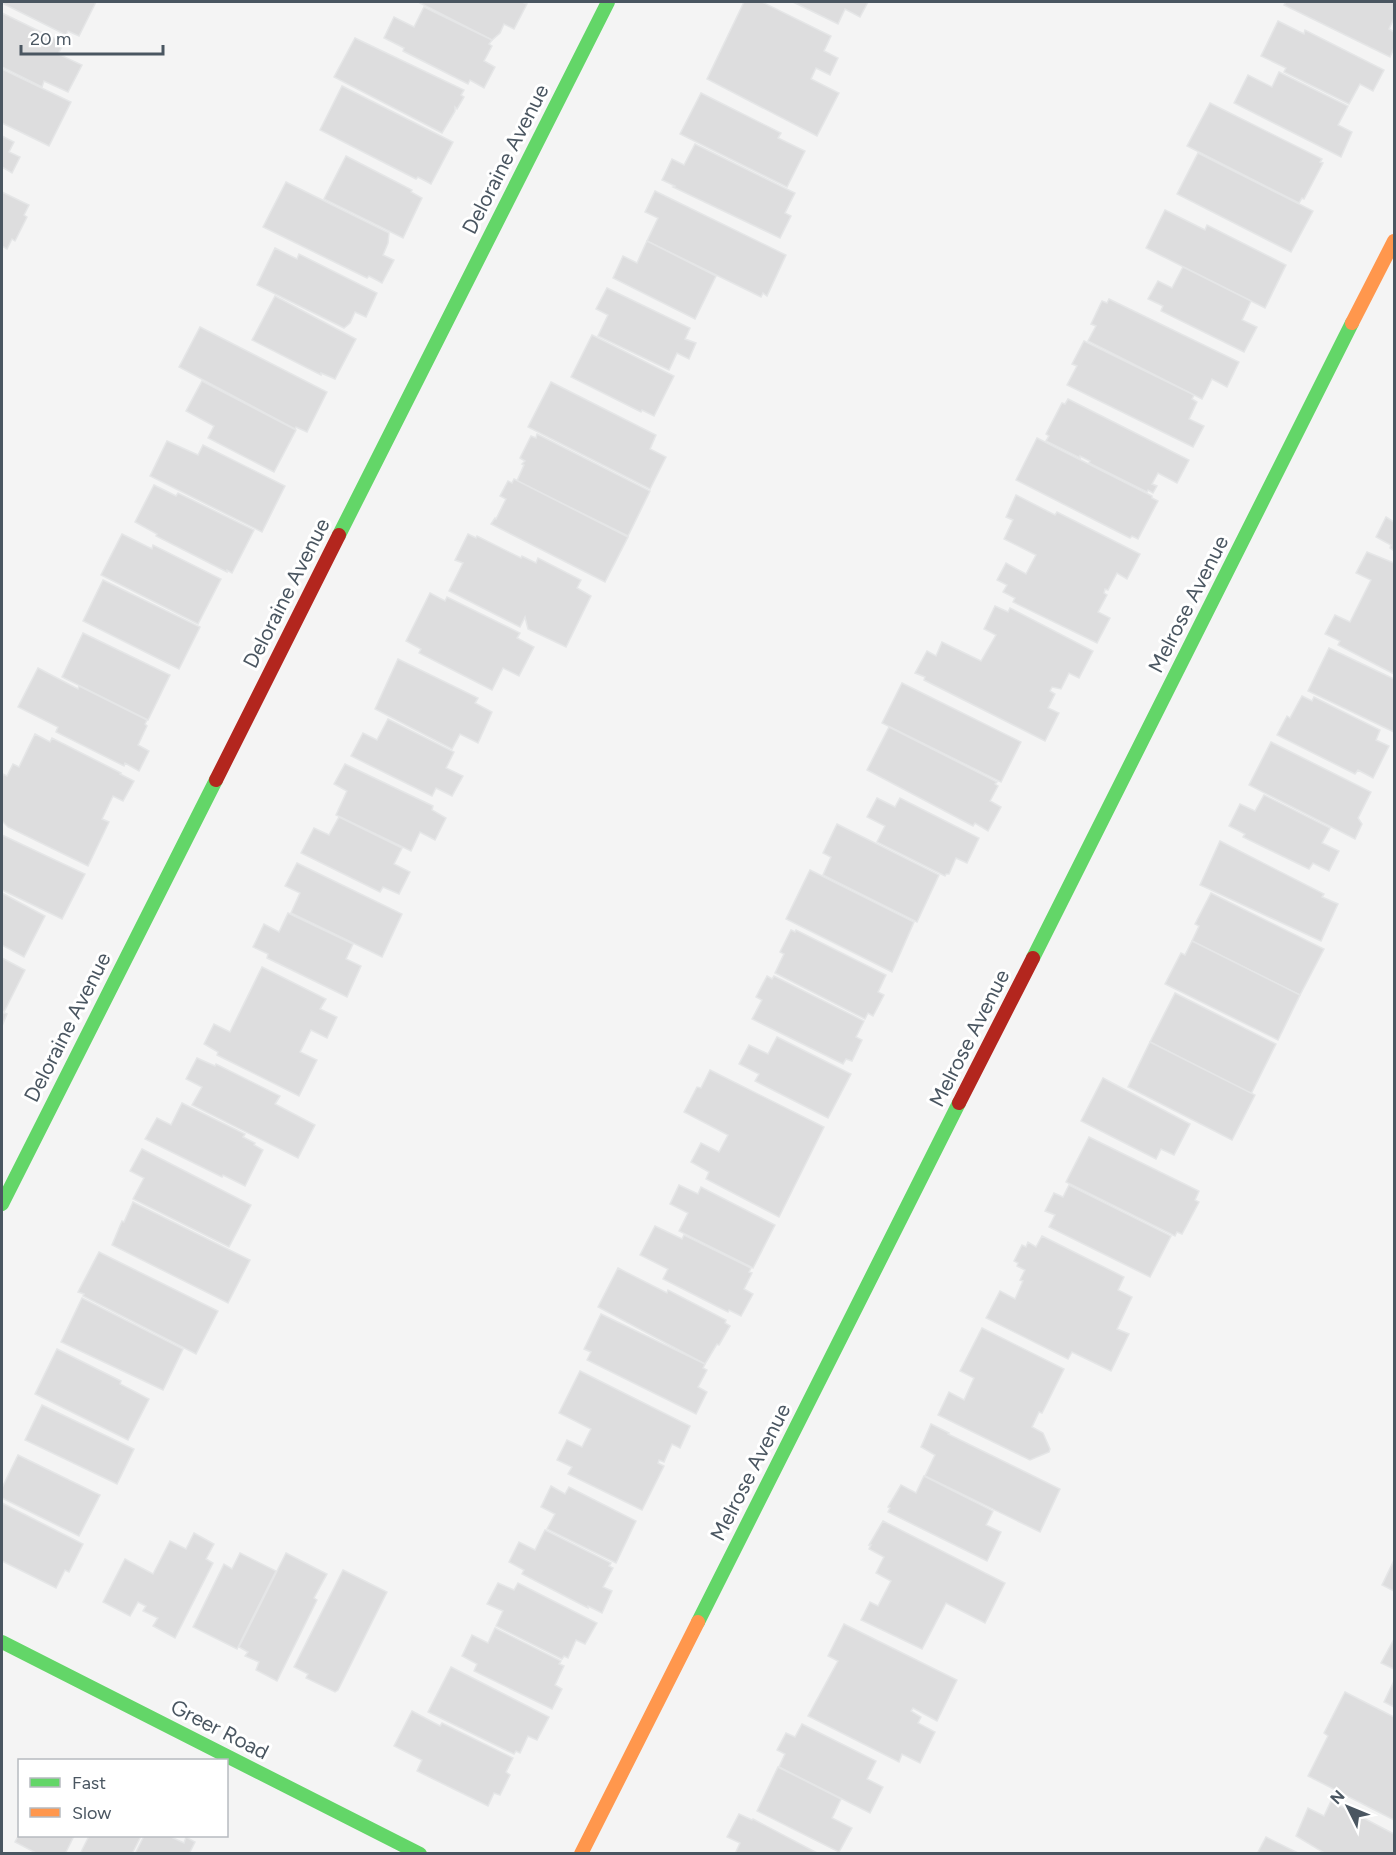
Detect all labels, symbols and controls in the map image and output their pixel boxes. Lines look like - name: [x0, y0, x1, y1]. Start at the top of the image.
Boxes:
- scale bar: [21, 18, 164, 56]
- text: 20 m: [30, 28, 71, 50]
- street label: Deloraine Avenue: [456, 80, 554, 238]
- street label: Deloraine Avenue: [237, 514, 335, 672]
- street label: Melrose Avenue: [1143, 531, 1233, 677]
- street label: Deloraine Avenue: [18, 948, 116, 1106]
- street label: Melrose Avenue: [924, 965, 1014, 1111]
- street label: Melrose Avenue: [705, 1399, 795, 1545]
- street label: Greer Road: [167, 1694, 273, 1764]
- legend: [18, 1759, 228, 1837]
- text: Fast: [72, 1772, 106, 1794]
- north arrow: [1318, 1777, 1378, 1837]
- text: N: [1326, 1786, 1349, 1808]
- text: Slow: [72, 1802, 111, 1824]

